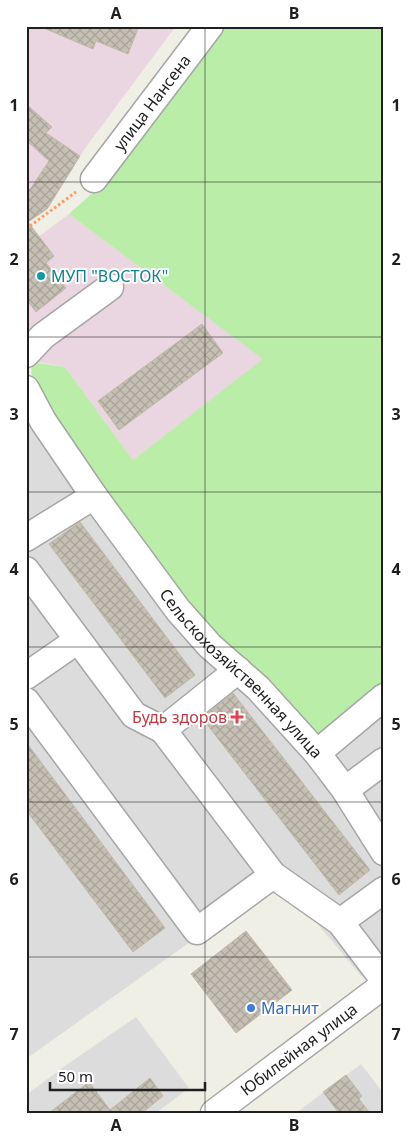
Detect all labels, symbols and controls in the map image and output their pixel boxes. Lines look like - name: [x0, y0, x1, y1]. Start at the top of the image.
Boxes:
- text: A: [110, 2, 122, 24]
- text: B: [289, 2, 299, 24]
- street label: улица Нансена: [108, 50, 196, 155]
- text: 1: [9, 94, 19, 116]
- text: 1: [391, 94, 401, 116]
- text: 2: [9, 248, 19, 270]
- text: 2: [391, 248, 401, 270]
- place label: МУП "ВОСТОК": [51, 265, 168, 287]
- marker: МУП "ВОСТОК": [35, 270, 47, 282]
- text: 3: [9, 403, 19, 425]
- text: 3: [391, 403, 401, 425]
- text: 4: [9, 558, 19, 580]
- text: 4: [391, 558, 401, 580]
- street label: Сельскохозяйственная улица: [155, 584, 327, 763]
- place label: Будь здоров: [132, 706, 227, 728]
- marker: Будь здоров: [231, 711, 243, 723]
- text: 5: [9, 713, 19, 735]
- text: 5: [391, 713, 401, 735]
- text: 6: [9, 868, 19, 890]
- text: 6: [391, 868, 401, 890]
- place label: Магнит: [261, 997, 319, 1019]
- street label: Юбилейная улица: [236, 998, 362, 1100]
- marker: Магнит: [245, 1002, 257, 1014]
- text: 7: [9, 1023, 19, 1045]
- text: 7: [391, 1023, 401, 1045]
- scale bar: [50, 1059, 205, 1091]
- text: 50 m: [58, 1066, 93, 1086]
- text: A: [110, 1114, 122, 1136]
- text: B: [289, 1114, 299, 1136]

